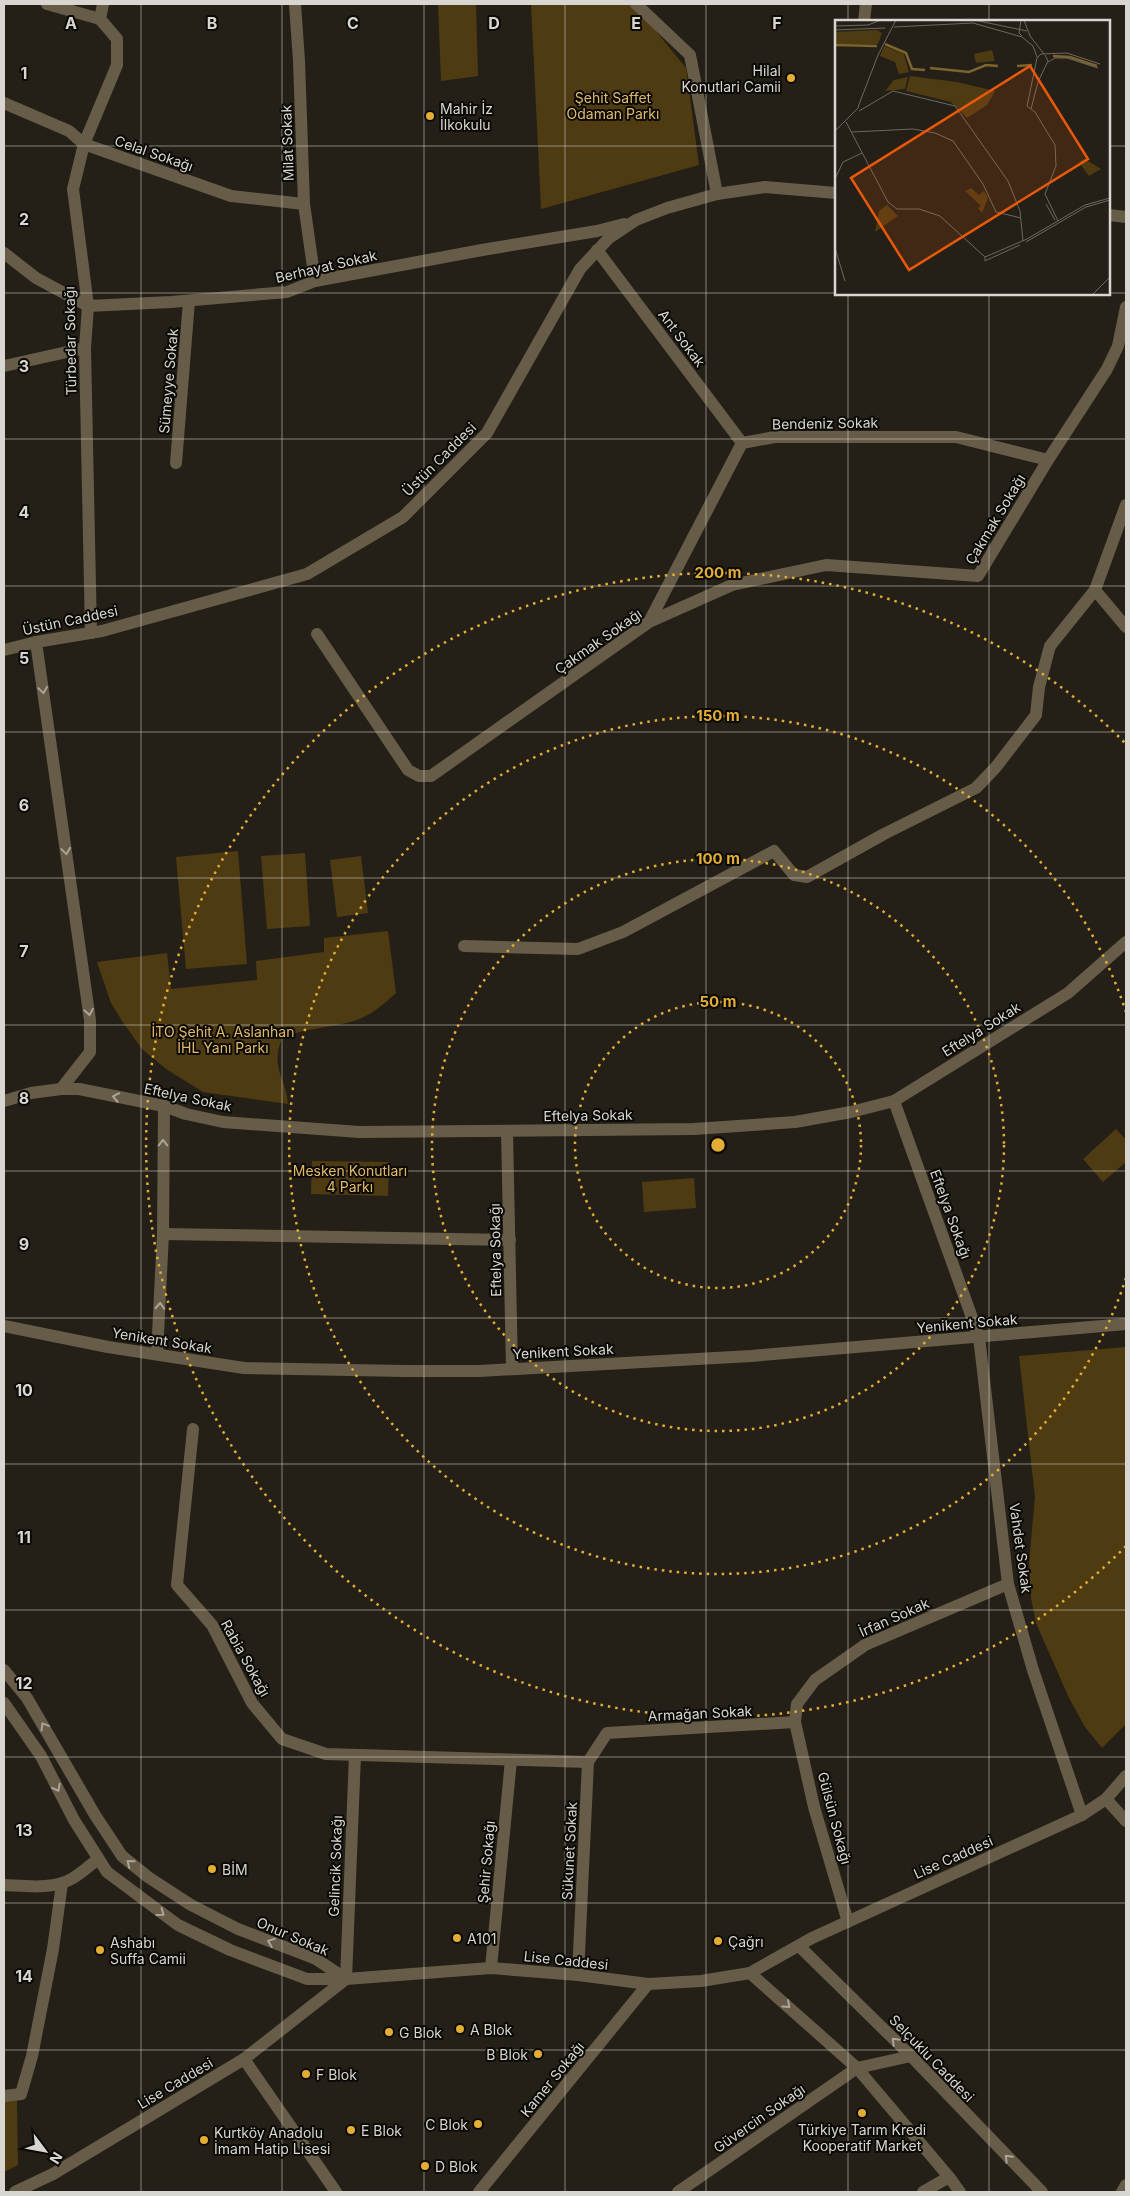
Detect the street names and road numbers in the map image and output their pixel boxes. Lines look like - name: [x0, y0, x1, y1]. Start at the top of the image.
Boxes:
- street label: Milat Sokak: [277, 104, 297, 181]
- street label: Celal Sokağı: [113, 132, 195, 174]
- street label: Berhayat Sokak: [274, 246, 379, 286]
- street label: Türbedar Sokağı: [61, 286, 79, 396]
- street label: Ant Sokak: [655, 306, 709, 370]
- street label: Sümeyye Sokak: [155, 327, 181, 434]
- street label: Bendeniz Sokak: [772, 414, 879, 432]
- street label: Üstün Caddesi: [399, 419, 479, 499]
- street label: Çakmak Sokağı: [961, 471, 1029, 567]
- street label: Üstün Caddesi: [21, 602, 119, 638]
- street label: Çakmak Sokağı: [551, 605, 645, 677]
- street label: Eftelya Sokak: [939, 998, 1024, 1060]
- street label: Eftelya Sokak: [143, 1079, 234, 1115]
- street label: Eftelya Sokak: [543, 1106, 633, 1124]
- street label: Eftelya Sokağı: [927, 1167, 975, 1261]
- street label: Eftelya Sokağı: [486, 1203, 504, 1297]
- street label: Yenikent Sokak: [916, 1310, 1018, 1336]
- street label: Yenikent Sokak: [111, 1324, 214, 1356]
- street label: Yenikent Sokak: [512, 1340, 614, 1362]
- street label: Vahdet Sokak: [1006, 1502, 1036, 1595]
- street label: İrfan Sokak: [856, 1594, 932, 1640]
- street label: Rabia Sokağı: [218, 1617, 274, 1699]
- street label: Armağan Sokak: [647, 1702, 753, 1724]
- street label: Gülsün Sokağı: [815, 1770, 855, 1866]
- street label: Sükunet Sokak: [558, 1801, 580, 1901]
- street label: Gelincik Sokağı: [325, 1815, 345, 1917]
- street label: Şehir Sokağı: [474, 1820, 498, 1904]
- street label: Lise Caddesi: [911, 1832, 995, 1882]
- street label: Onur Sokak: [254, 1913, 332, 1959]
- street label: Lise Caddesi: [523, 1947, 609, 1973]
- street label: Selçuklu Caddesi: [886, 2011, 978, 2105]
- street label: Kamer Sokağı: [517, 2038, 587, 2120]
- street label: Lise Caddesi: [134, 2054, 216, 2112]
- street label: Güvercin Sokağı: [710, 2080, 808, 2156]

